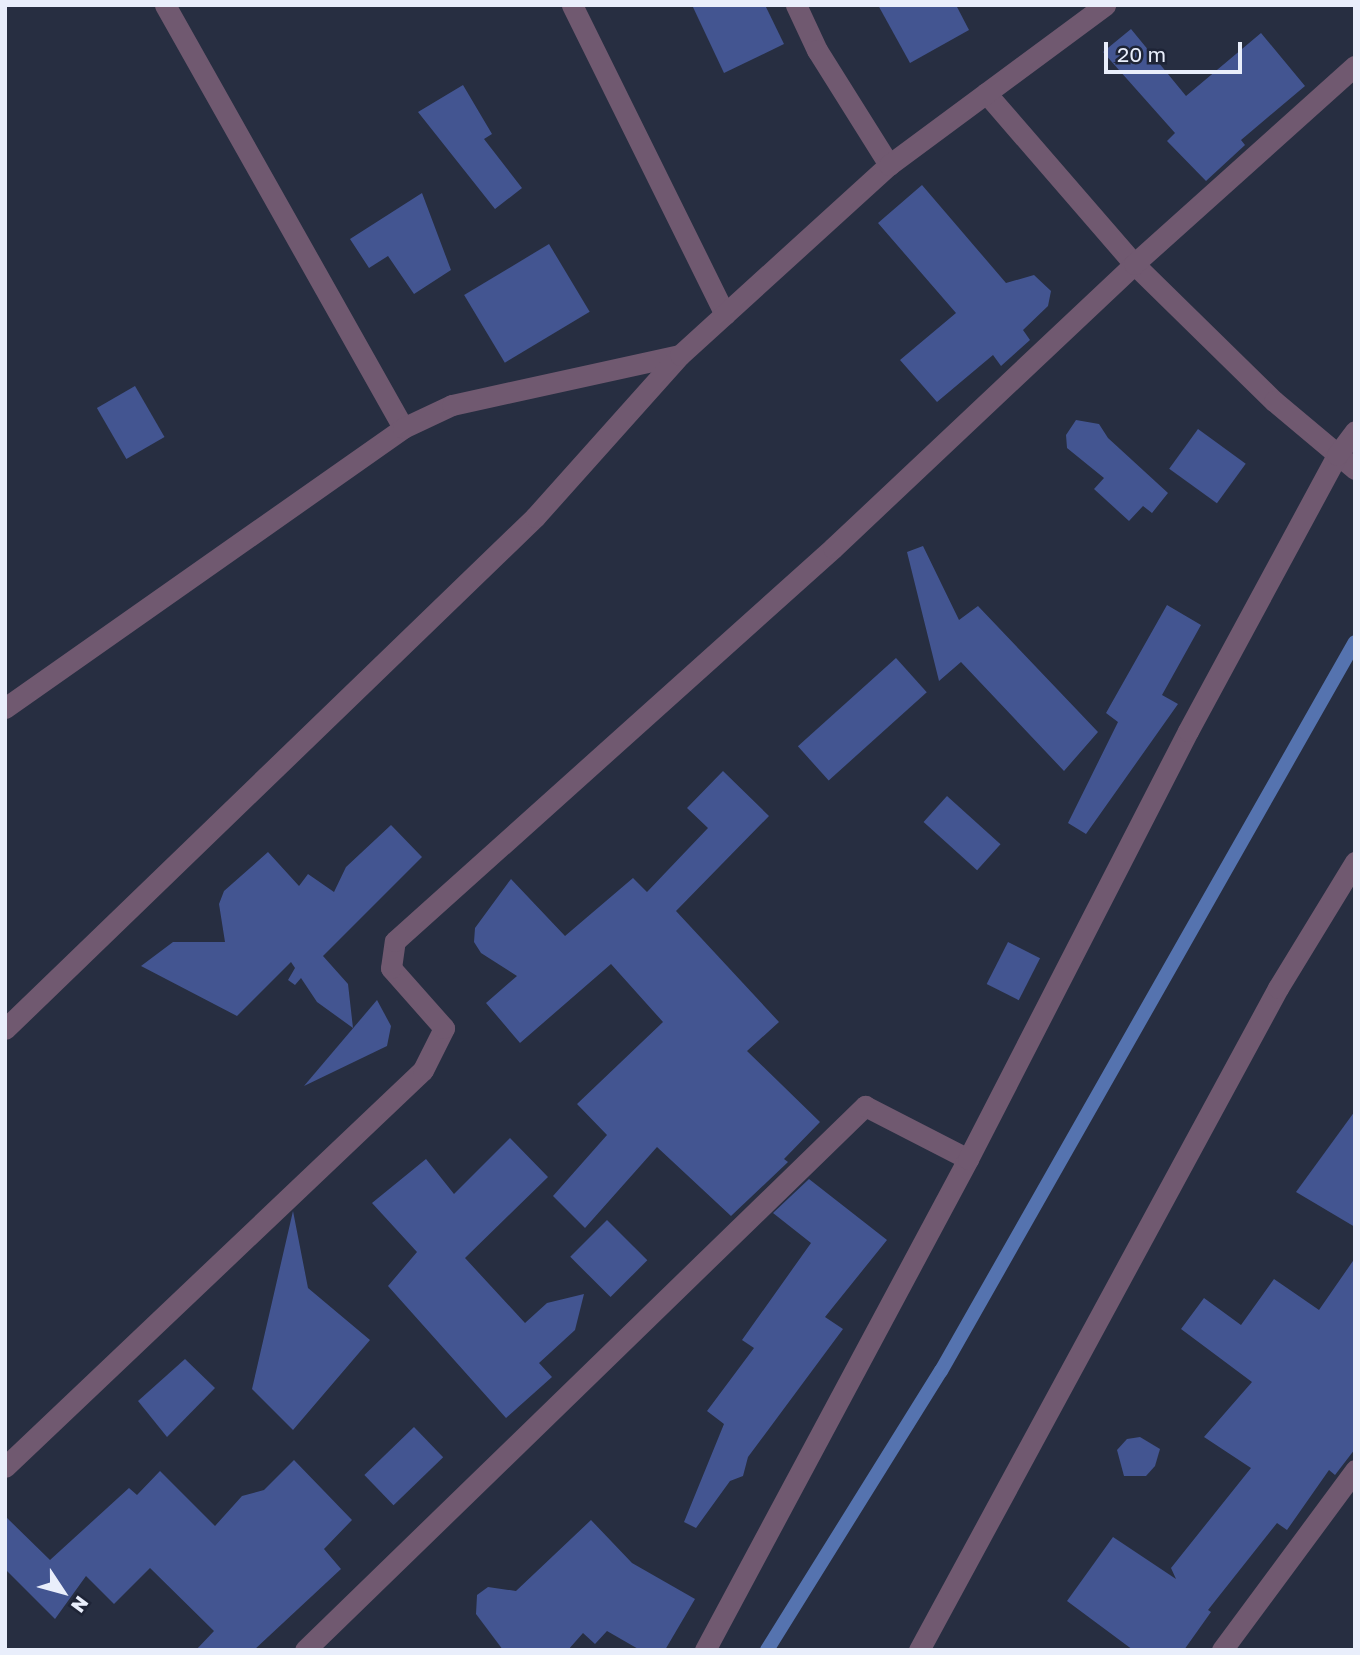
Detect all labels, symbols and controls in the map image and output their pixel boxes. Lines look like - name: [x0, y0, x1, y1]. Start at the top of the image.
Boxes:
- scale bar: [1108, 28, 1246, 72]
- text: 20 m: [1117, 41, 1166, 67]
- north arrow: [28, 1557, 98, 1627]
- text: N: [67, 1592, 94, 1617]

